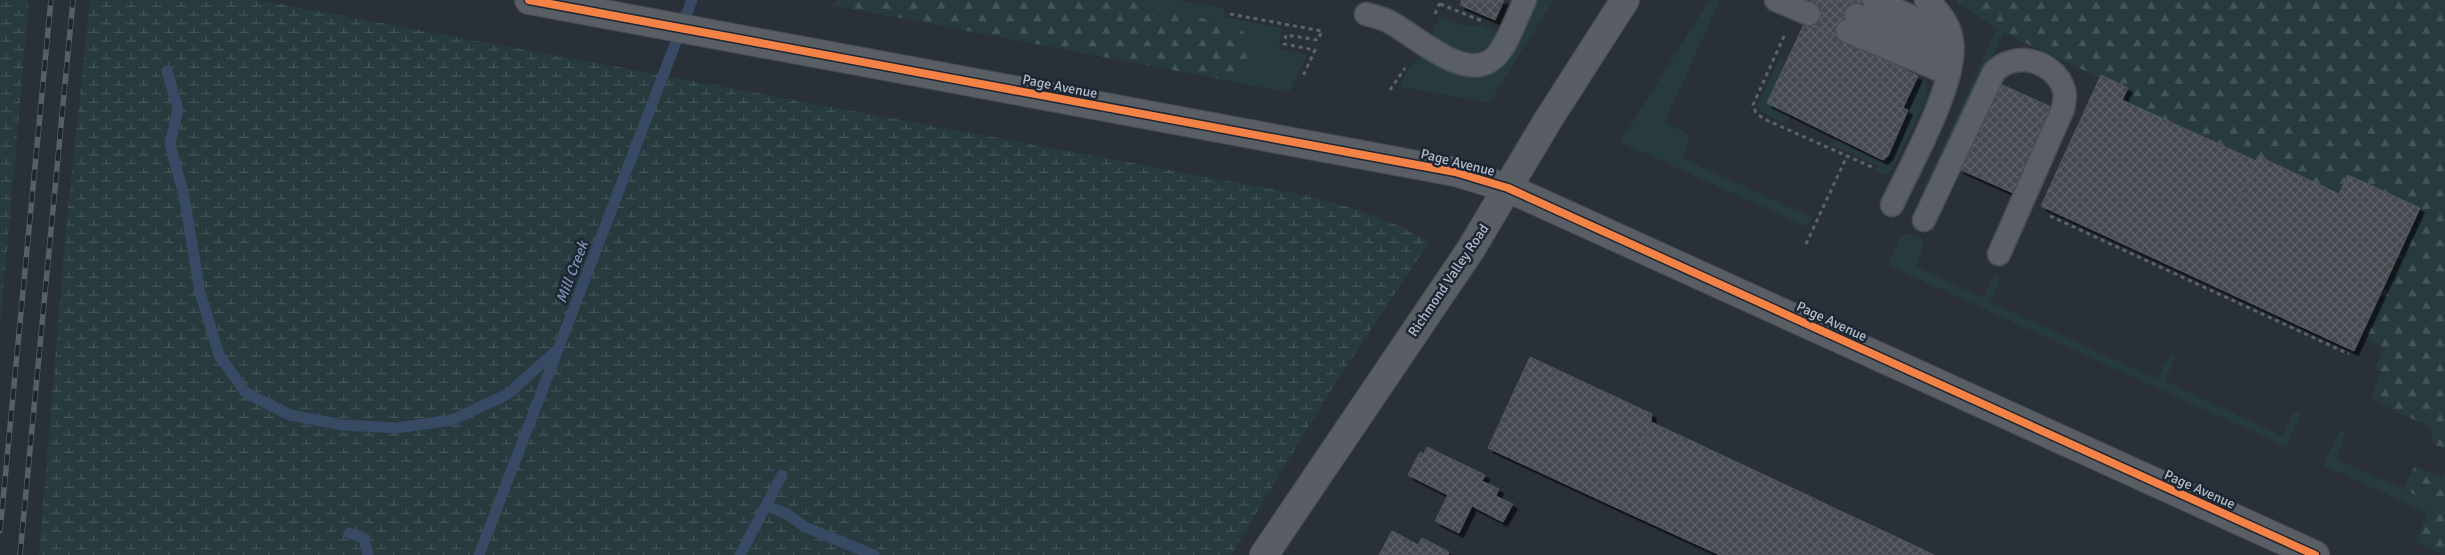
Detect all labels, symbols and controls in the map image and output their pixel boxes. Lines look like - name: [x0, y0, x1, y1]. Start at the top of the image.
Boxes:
- street label: Page Avenue: [1021, 71, 1099, 102]
- street label: Page Avenue: [1419, 145, 1497, 180]
- street label: Richmond Valley Road: [1404, 221, 1492, 340]
- water label: Mill Creek: [552, 237, 593, 306]
- street label: Page Avenue: [1794, 298, 1870, 345]
- street label: Page Avenue: [2162, 466, 2238, 513]

